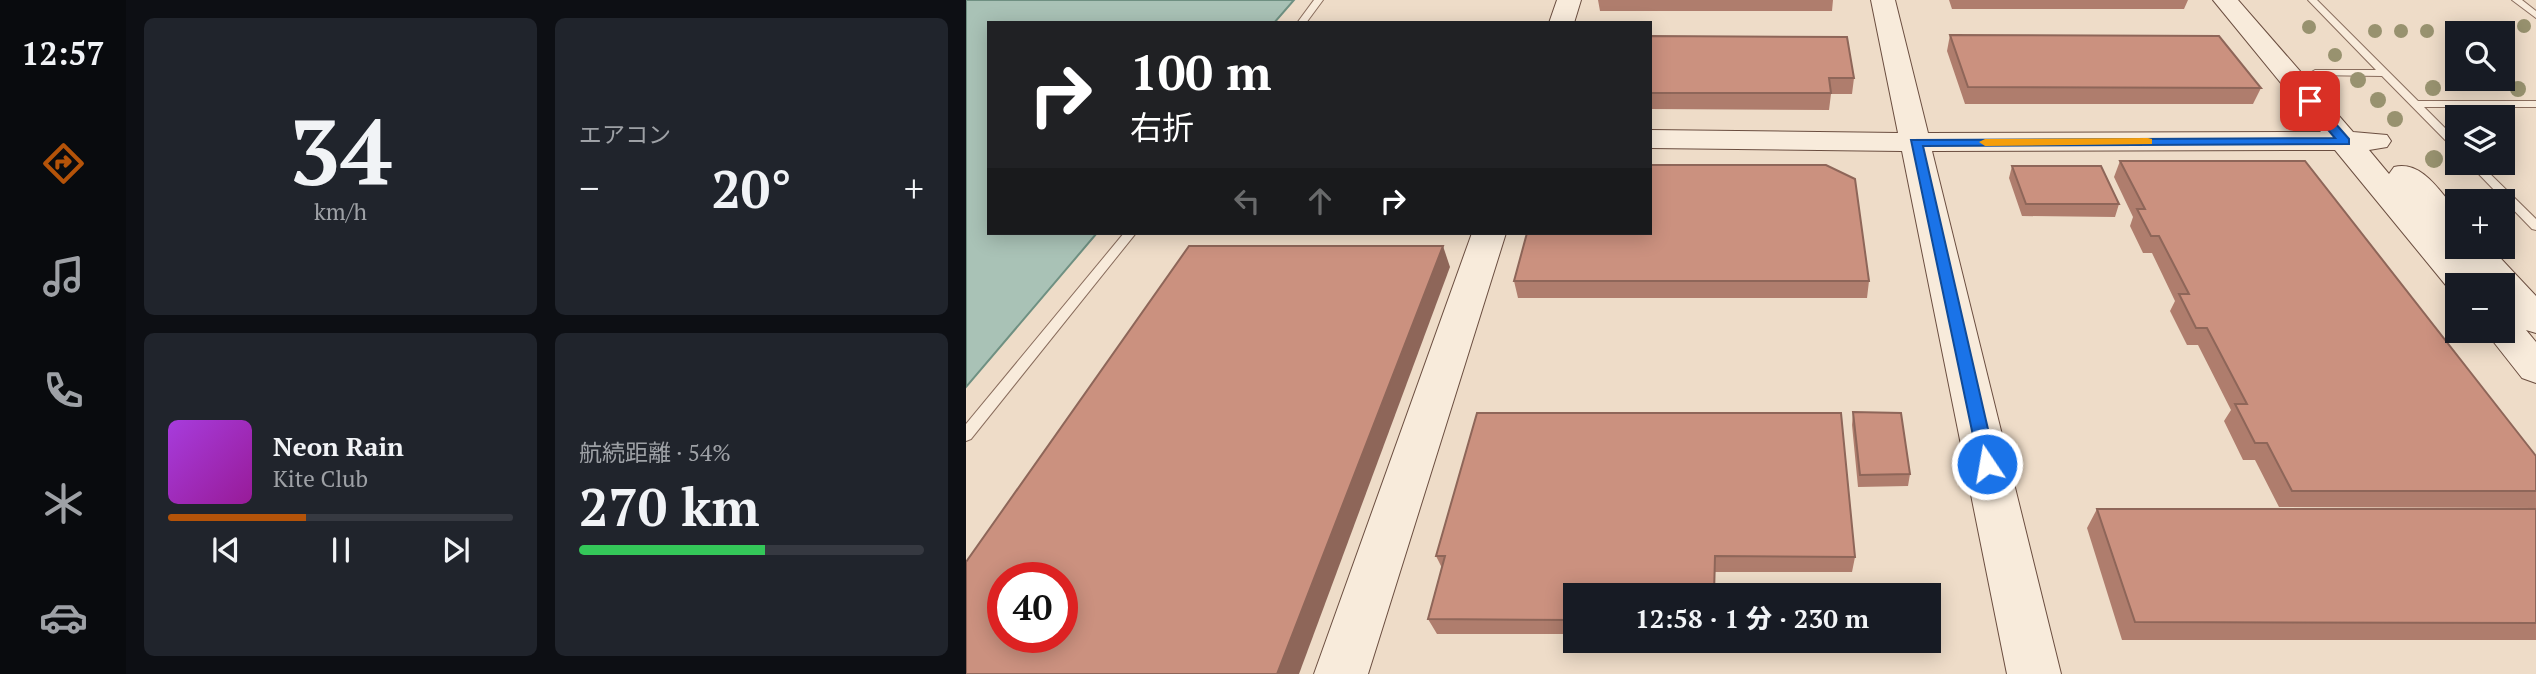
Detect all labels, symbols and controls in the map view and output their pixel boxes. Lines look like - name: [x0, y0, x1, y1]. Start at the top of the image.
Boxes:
- map controls: [2445, 21, 2515, 343]
- button: search: [2445, 21, 2515, 91]
- text: 12:57: [21, 32, 105, 74]
- text: 100 m: [1130, 39, 1272, 104]
- icon: right: [1015, 49, 1106, 140]
- pin: [2280, 71, 2340, 131]
- icon: arrive: [2291, 82, 2329, 120]
- text: 34: [289, 90, 392, 211]
- button: layers: [2445, 105, 2515, 175]
- text: 右折: [1130, 106, 1194, 148]
- text: エアコン: [579, 119, 671, 150]
- icon: directions: [39, 139, 88, 188]
- text: 20°: [711, 154, 792, 223]
- text: −: [579, 163, 599, 213]
- text: +: [904, 163, 924, 213]
- icon: left: [1228, 182, 1266, 220]
- icon: ahead: [1301, 182, 1339, 220]
- icon: right: [1374, 182, 1412, 220]
- button: +: [2445, 189, 2515, 259]
- text: km/h: [314, 196, 367, 227]
- icon: music: [39, 252, 88, 301]
- button: −: [2445, 273, 2515, 343]
- icon: phone: [39, 366, 88, 415]
- position arrow: [1950, 427, 2024, 501]
- text: Neon Rain: [273, 429, 404, 463]
- text: 航続距離 · 54%: [579, 437, 731, 468]
- text: Kite Club: [273, 463, 368, 494]
- text: 270 km: [579, 472, 760, 541]
- icon: climate: [39, 479, 88, 528]
- icon: previous: [207, 531, 245, 569]
- icon: pause: [322, 531, 360, 569]
- icon: next: [437, 531, 475, 569]
- speed limit sign: 40: [987, 562, 1078, 653]
- icon: car: [39, 593, 88, 642]
- text: 12:58 · 1 分 · 230 m: [1635, 601, 1869, 635]

